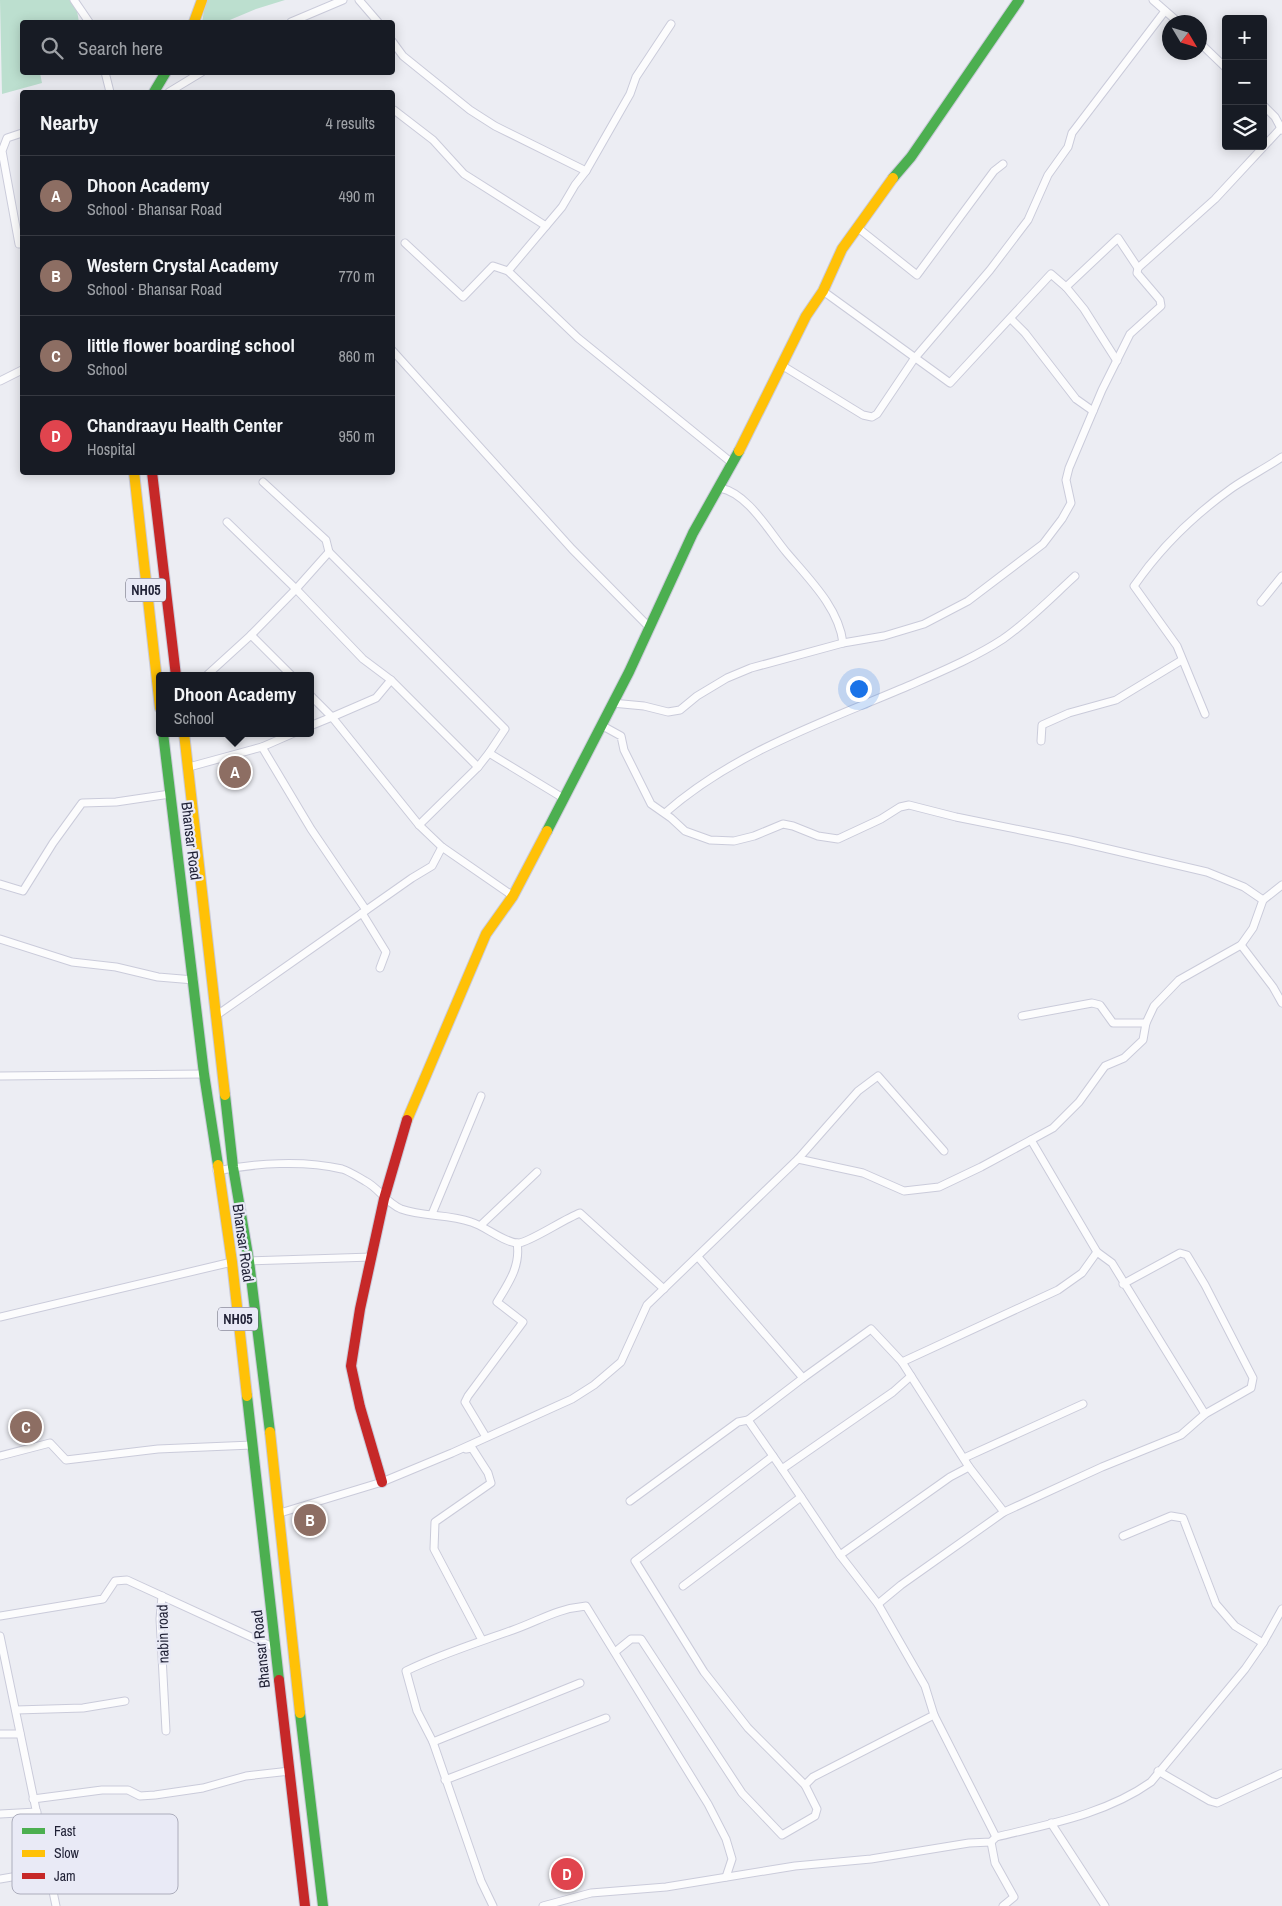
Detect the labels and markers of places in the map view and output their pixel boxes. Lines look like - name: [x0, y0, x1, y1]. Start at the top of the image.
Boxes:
- pin: A: [219, 753, 251, 791]
- pin: C: [10, 1408, 42, 1446]
- pin: B: [294, 1501, 326, 1539]
- pin: D: [551, 1855, 583, 1893]

